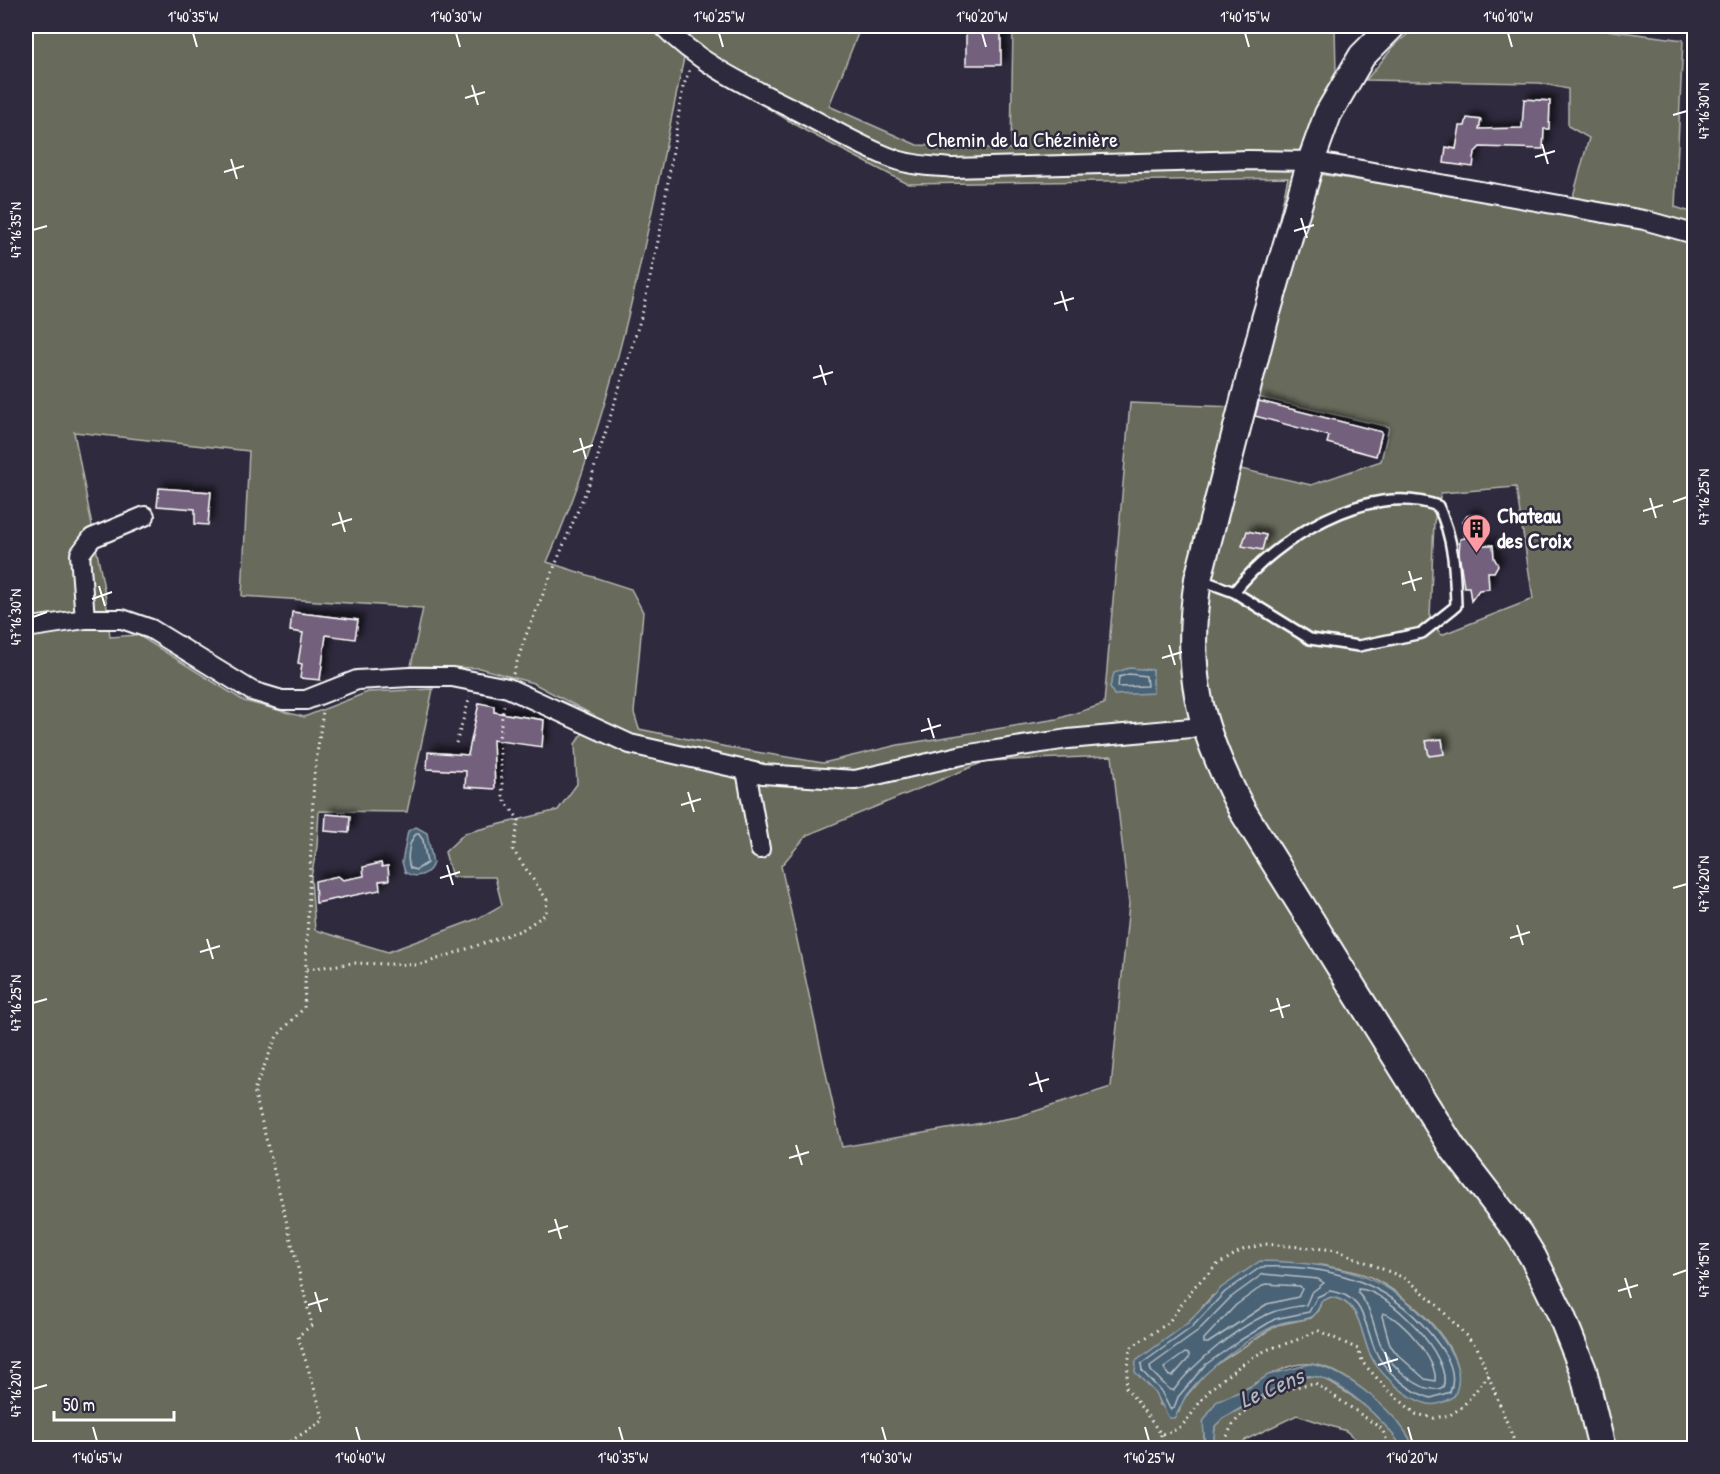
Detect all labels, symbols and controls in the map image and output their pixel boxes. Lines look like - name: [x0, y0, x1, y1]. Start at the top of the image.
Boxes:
- text: 1°40'35"W: [168, 6, 219, 27]
- text: 1°40'30"W: [431, 6, 482, 27]
- text: 1°40'25"W: [694, 6, 745, 27]
- text: 1°40'20"W: [956, 6, 1008, 27]
- text: 1°40'15"W: [1220, 6, 1270, 27]
- text: 1°40'10"W: [1483, 6, 1534, 27]
- text: 47°16'30"N: [1693, 83, 1714, 139]
- street label: Chemin de la Chézinière: [926, 124, 1118, 154]
- text: 47°16'35"N: [5, 202, 26, 258]
- text: 47°16'25"N: [1693, 469, 1714, 525]
- place label: Chateau des Croix: [1497, 500, 1572, 555]
- building icon: Chateau des Croix: [1460, 512, 1492, 554]
- text: 47°16'30"N: [5, 589, 26, 645]
- text: 47°16'20"N: [1693, 856, 1714, 912]
- text: 47°16'25"N: [5, 975, 26, 1031]
- text: 47°16'15"N: [1693, 1243, 1714, 1297]
- water label: Le Cens: [1234, 1358, 1311, 1415]
- text: 47°16'20"N: [5, 1361, 26, 1417]
- scale bar: [54, 1384, 174, 1422]
- text: 50 m: [63, 1392, 95, 1417]
- text: 1°40'45"W: [72, 1447, 122, 1468]
- text: 1°40'40"W: [335, 1447, 386, 1468]
- text: 1°40'35"W: [598, 1447, 649, 1468]
- text: 1°40'30"W: [861, 1447, 912, 1468]
- text: 1°40'25"W: [1124, 1447, 1175, 1468]
- text: 1°40'20"W: [1386, 1447, 1438, 1468]

